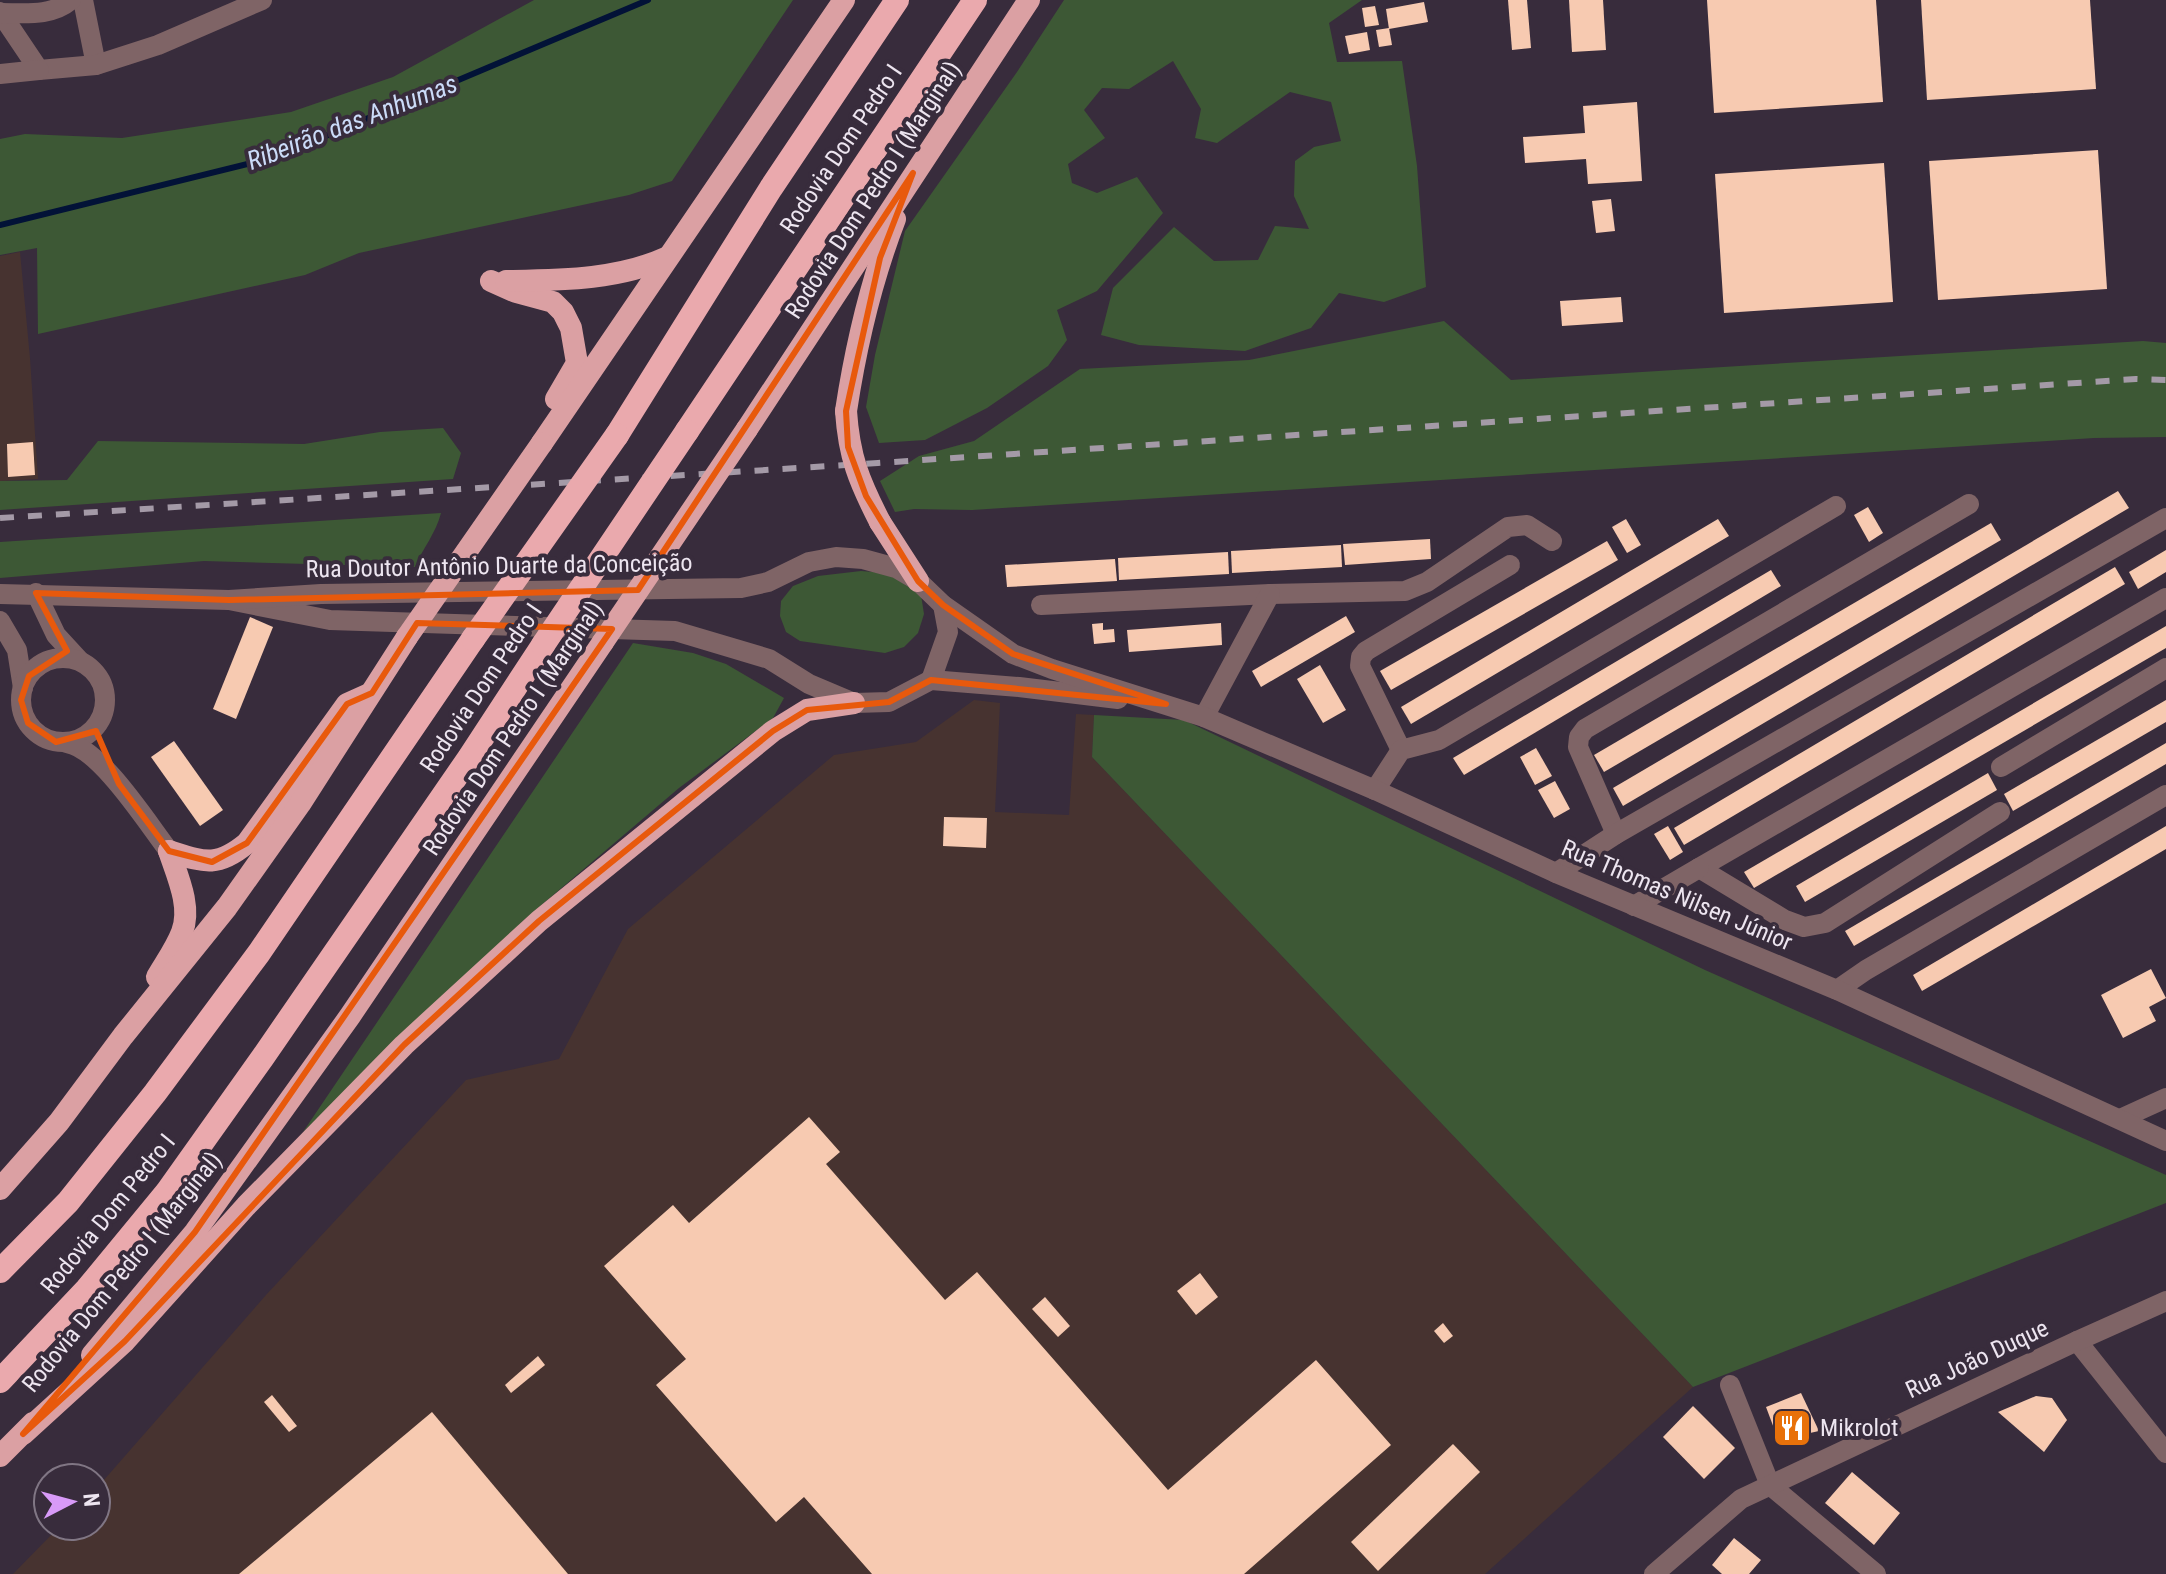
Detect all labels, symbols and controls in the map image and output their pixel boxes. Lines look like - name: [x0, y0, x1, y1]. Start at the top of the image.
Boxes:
- street label: Rodovia Dom Pedro I (Marginal): [779, 56, 967, 324]
- street label: Rodovia Dom Pedro I: [774, 59, 908, 239]
- water label: Ribeirão das Anhumas: [243, 68, 461, 176]
- street label: Rua Doutor Antônio Duarte da Conceição: [305, 549, 693, 583]
- street label: Rodovia Dom Pedro I (Marginal): [417, 595, 609, 861]
- street label: Rodovia Dom Pedro I: [414, 598, 548, 778]
- street label: Rua Thomas Nilsen Júnior: [1557, 834, 1797, 956]
- street label: Rodovia Dom Pedro I: [35, 1128, 181, 1300]
- street label: Rodovia Dom Pedro I (Marginal): [16, 1146, 228, 1398]
- street label: Rua João Duque: [1901, 1314, 2053, 1404]
- restaurant icon: Mikrolot: [1771, 1407, 1813, 1449]
- place label: Mikrolot: [1820, 1414, 1898, 1442]
- north arrow: [32, 1462, 112, 1542]
- text: N: [78, 1492, 105, 1508]

